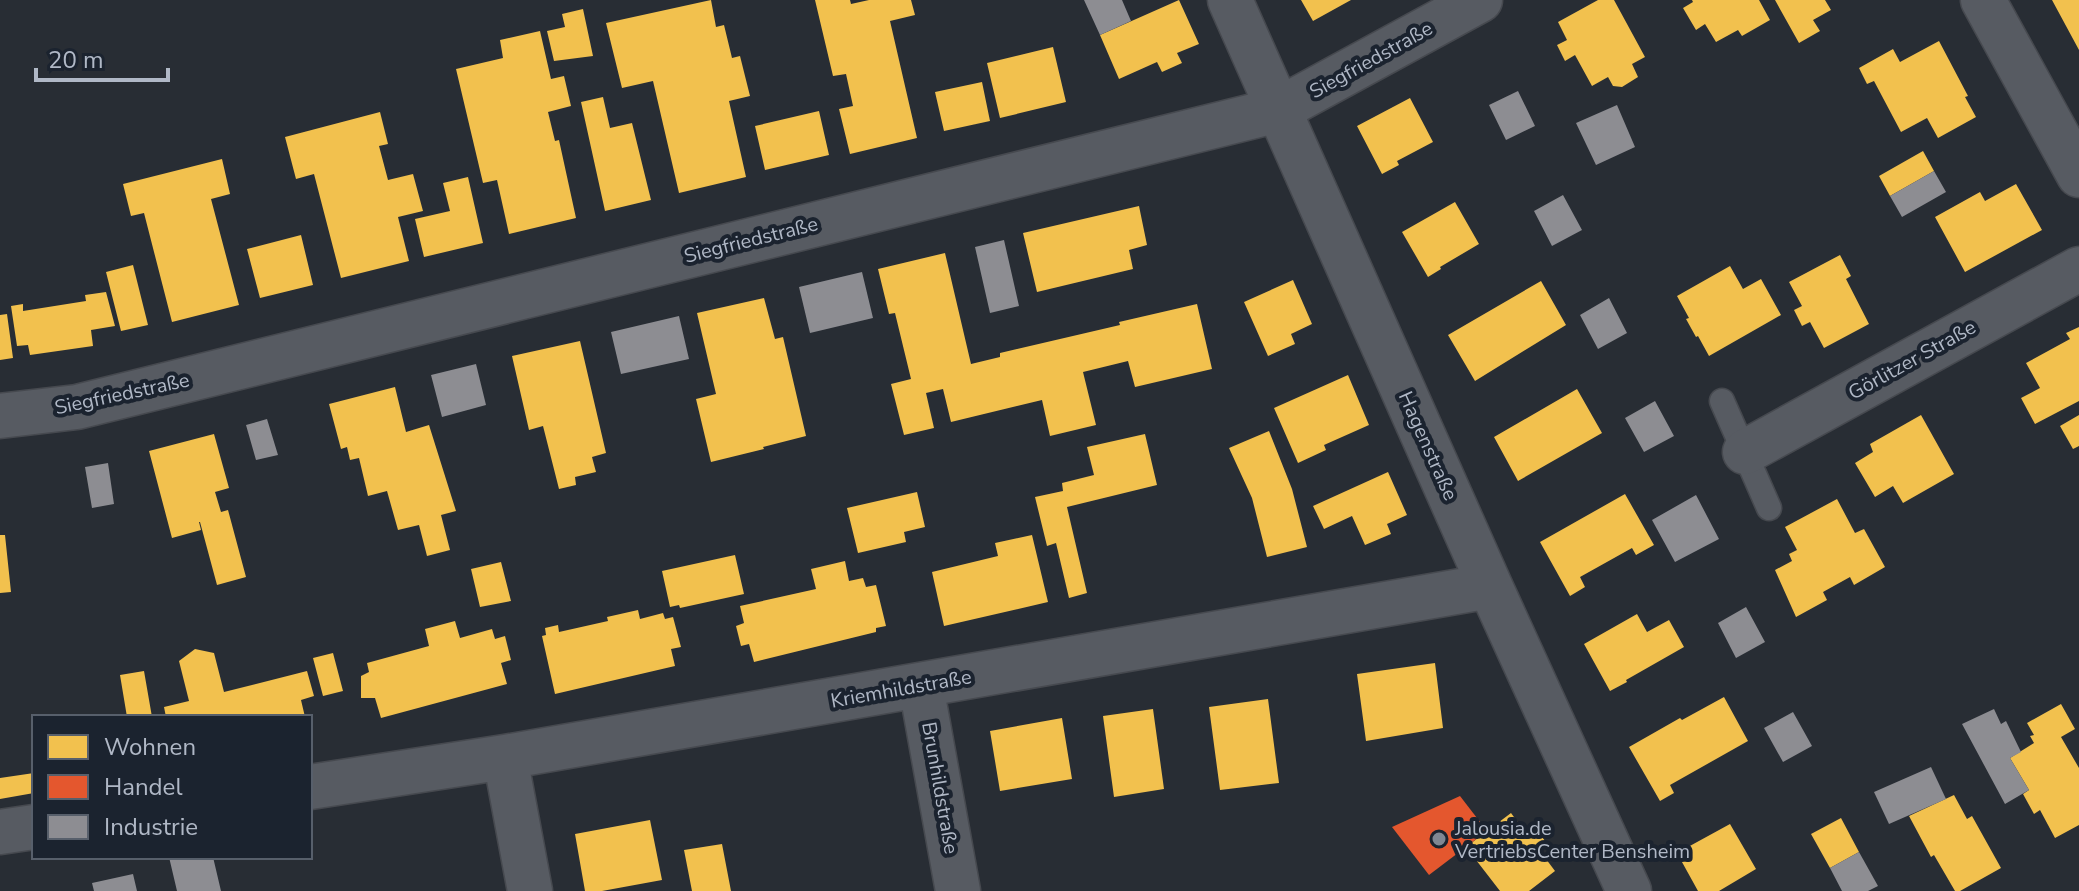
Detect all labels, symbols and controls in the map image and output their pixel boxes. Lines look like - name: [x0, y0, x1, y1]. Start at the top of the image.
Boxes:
- street label: Siegfriedstraße: [1304, 15, 1438, 105]
- scale bar: [36, 32, 168, 82]
- text: 20 m: [48, 44, 104, 76]
- street label: Siegfriedstraße: [681, 210, 821, 270]
- street label: Görlitzer Straße: [1843, 314, 1981, 406]
- street label: Siegfriedstraße: [52, 367, 192, 421]
- street label: Hagenstraße: [1392, 387, 1464, 505]
- street label: Kriemhildstraße: [828, 663, 974, 715]
- legend: [32, 715, 312, 859]
- street label: Brunhildstraße: [915, 720, 965, 856]
- text: Wohnen: [104, 731, 196, 763]
- text: Handel: [104, 771, 182, 803]
- text: Industrie: [104, 811, 198, 843]
- place label: Jalousia.de VertriebsCenter Bensheim: [1454, 815, 1690, 865]
- marker: Jalousia.de VertriebsCenter Bensheim: [1430, 830, 1448, 848]

